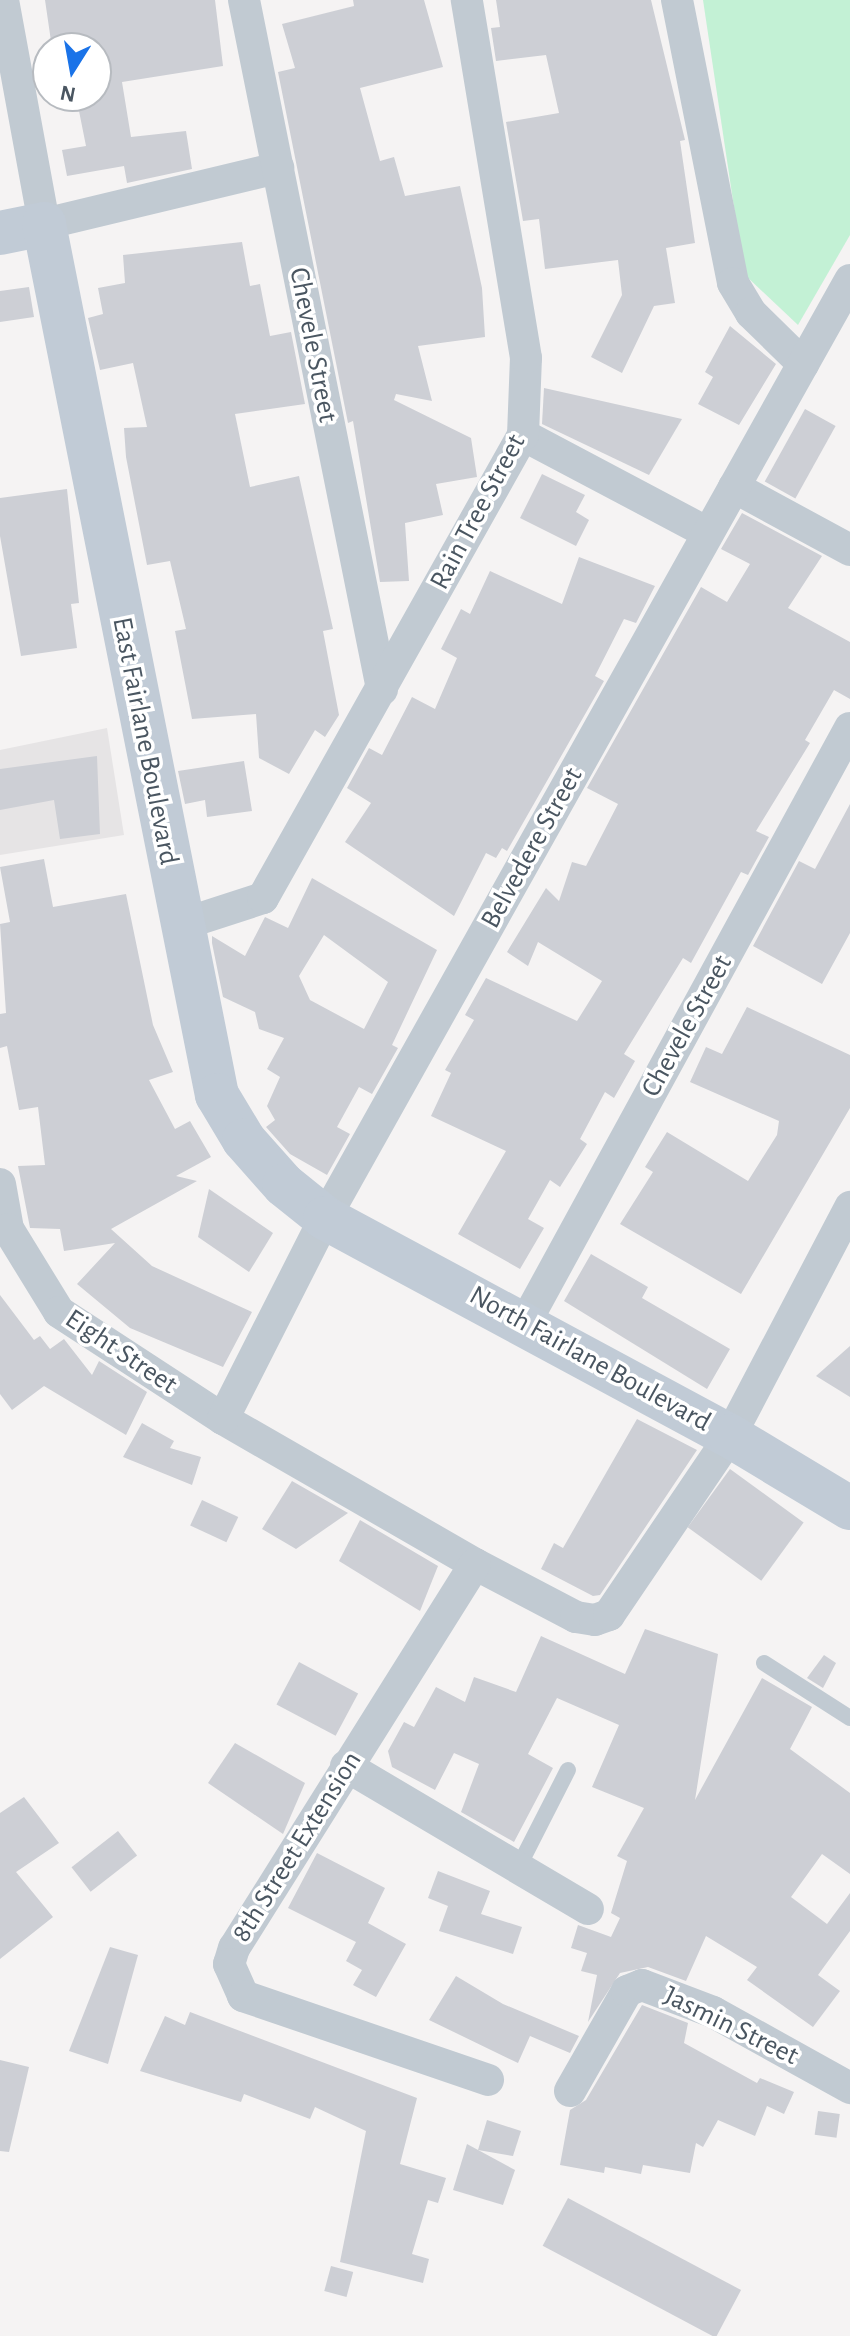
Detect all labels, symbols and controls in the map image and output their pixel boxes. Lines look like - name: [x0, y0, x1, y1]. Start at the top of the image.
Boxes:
- north arrow: [32, 32, 112, 112]
- text: N: [58, 81, 77, 106]
- street label: Chevele Street: [282, 265, 344, 425]
- street label: Rain Tree Street: [423, 429, 533, 595]
- street label: East Fairlane Boulevard: [105, 614, 185, 868]
- street label: Belvedere Street: [474, 762, 590, 934]
- street label: Chevele Street: [634, 949, 740, 1103]
- street label: North Fairlane Boulevard: [463, 1279, 717, 1439]
- street label: Eight Street: [59, 1302, 183, 1402]
- street label: 8th Street Extension: [225, 1745, 369, 1949]
- street label: Jasmin Street: [658, 1979, 804, 2073]

